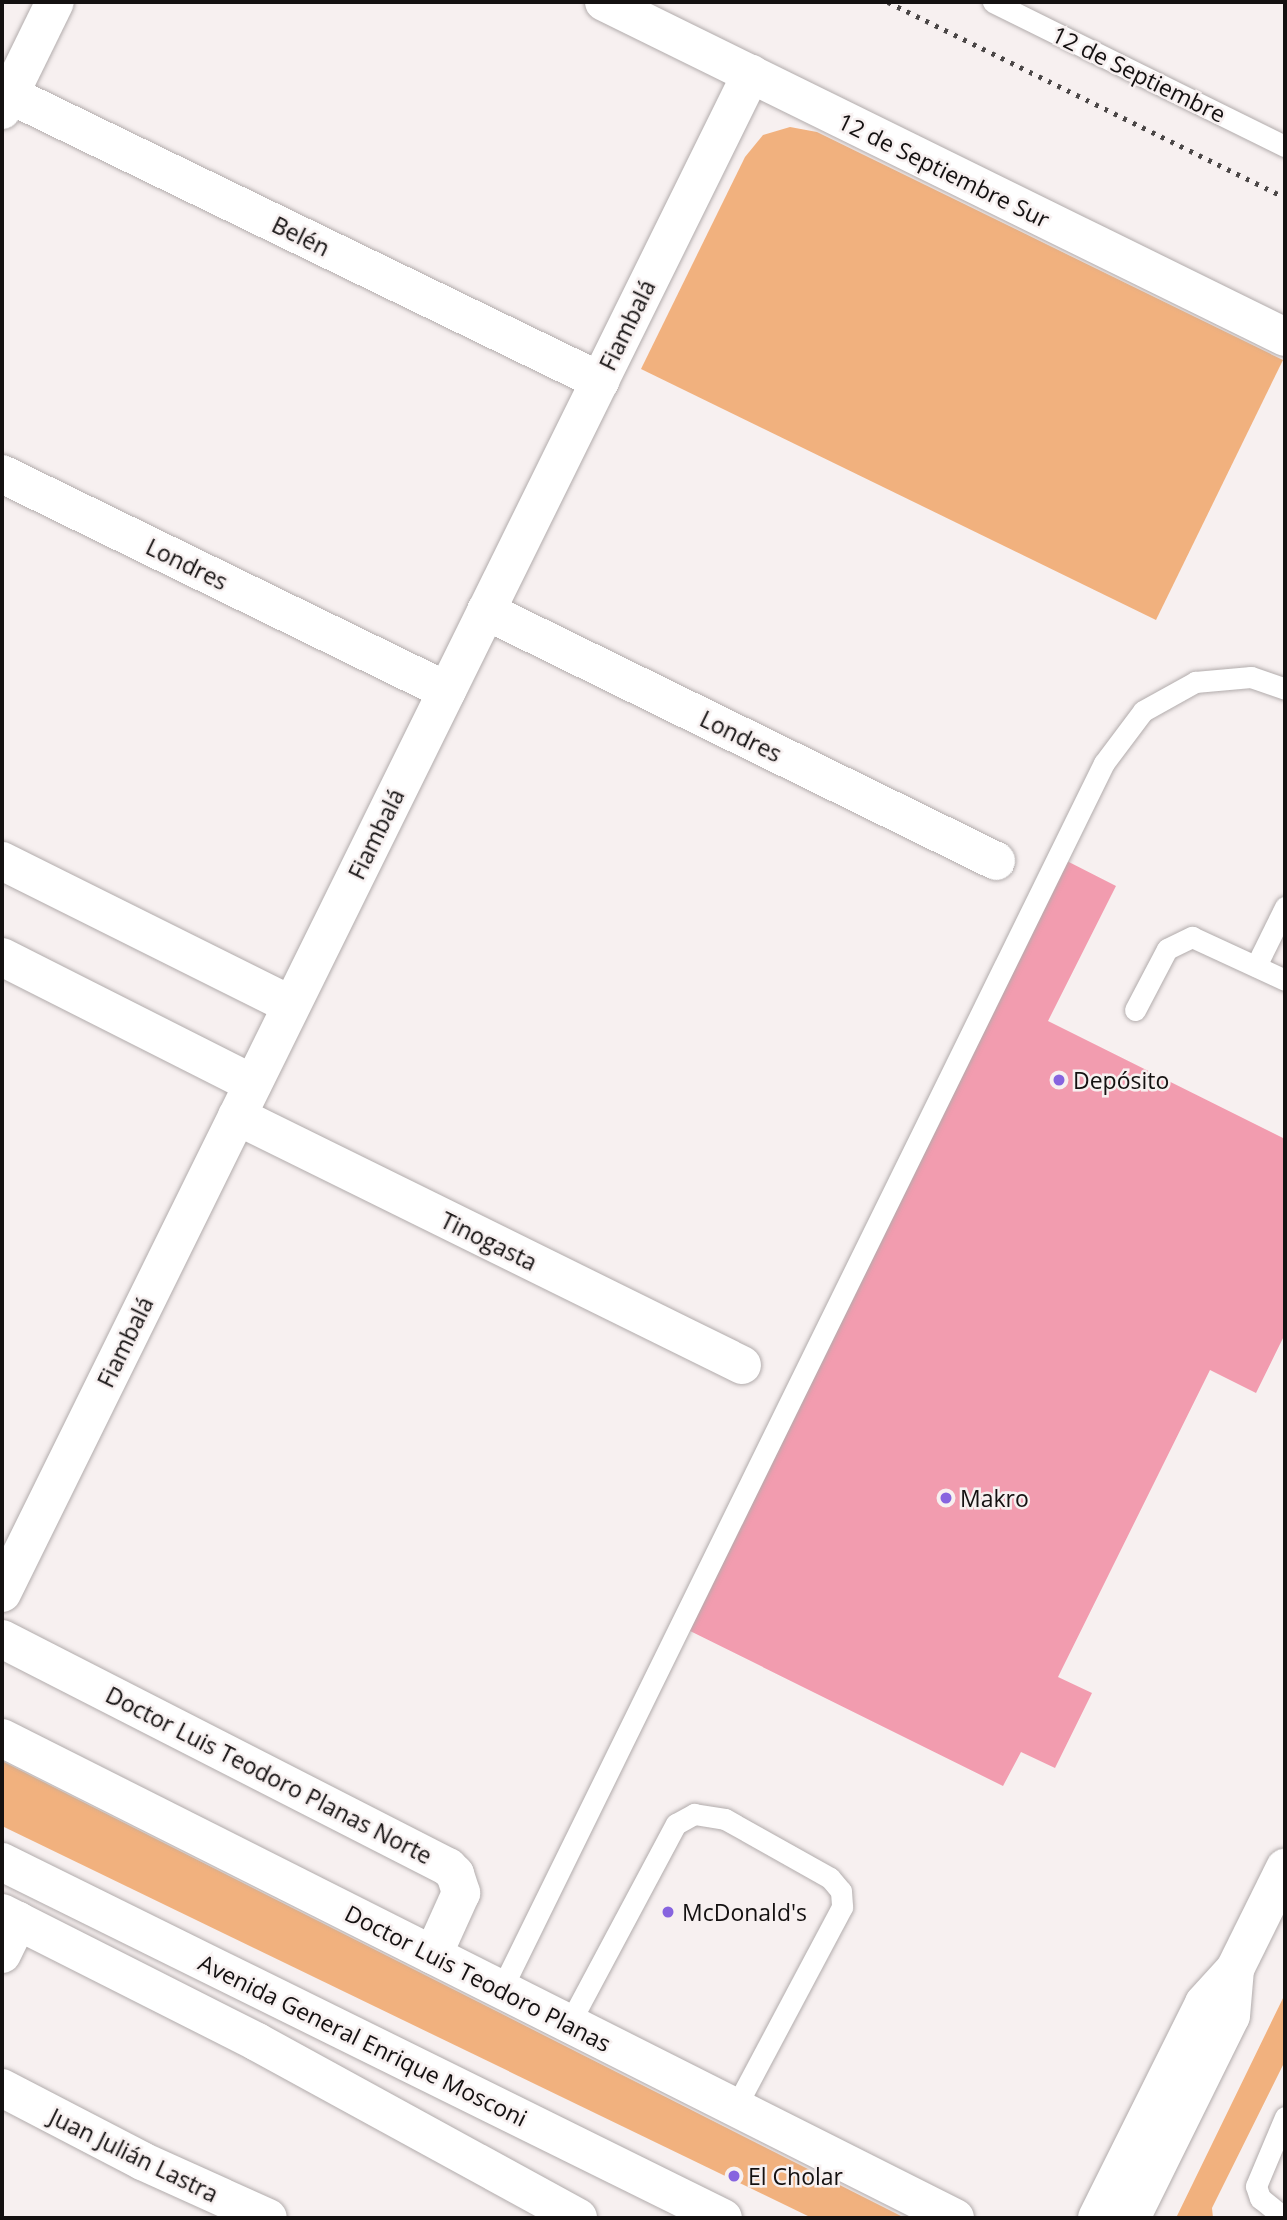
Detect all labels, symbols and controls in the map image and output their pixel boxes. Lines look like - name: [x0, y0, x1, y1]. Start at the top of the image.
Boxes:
- street label: 12 de Septiembre: [1048, 20, 1230, 128]
- street label: 12 de Septiembre Sur: [834, 107, 1054, 233]
- street label: Belén: [268, 210, 334, 262]
- street label: Fiambalá: [593, 275, 661, 375]
- street label: Londres: [142, 532, 232, 596]
- street label: Londres: [696, 704, 786, 768]
- street label: Fiambalá: [342, 784, 410, 884]
- place label: Depósito: [1073, 1066, 1169, 1094]
- marker: Depósito: [1051, 1072, 1067, 1088]
- street label: Tinogasta: [436, 1206, 542, 1276]
- street label: Fiambalá: [91, 1292, 159, 1392]
- place label: Makro: [960, 1484, 1029, 1512]
- marker: Makro: [938, 1490, 954, 1506]
- street label: Doctor Luis Teodoro Planas Norte: [101, 1680, 437, 1870]
- place label: McDonald's: [682, 1898, 807, 1926]
- street label: Doctor Luis Teodoro Planas: [340, 1899, 616, 2057]
- marker: McDonald's: [660, 1904, 676, 1920]
- street label: Avenida General Enrique Mosconi: [194, 1948, 532, 2132]
- street label: Juan Julián Lastra: [45, 2102, 223, 2208]
- place label: El Cholar: [748, 2162, 843, 2190]
- marker: El Cholar: [726, 2168, 742, 2184]

